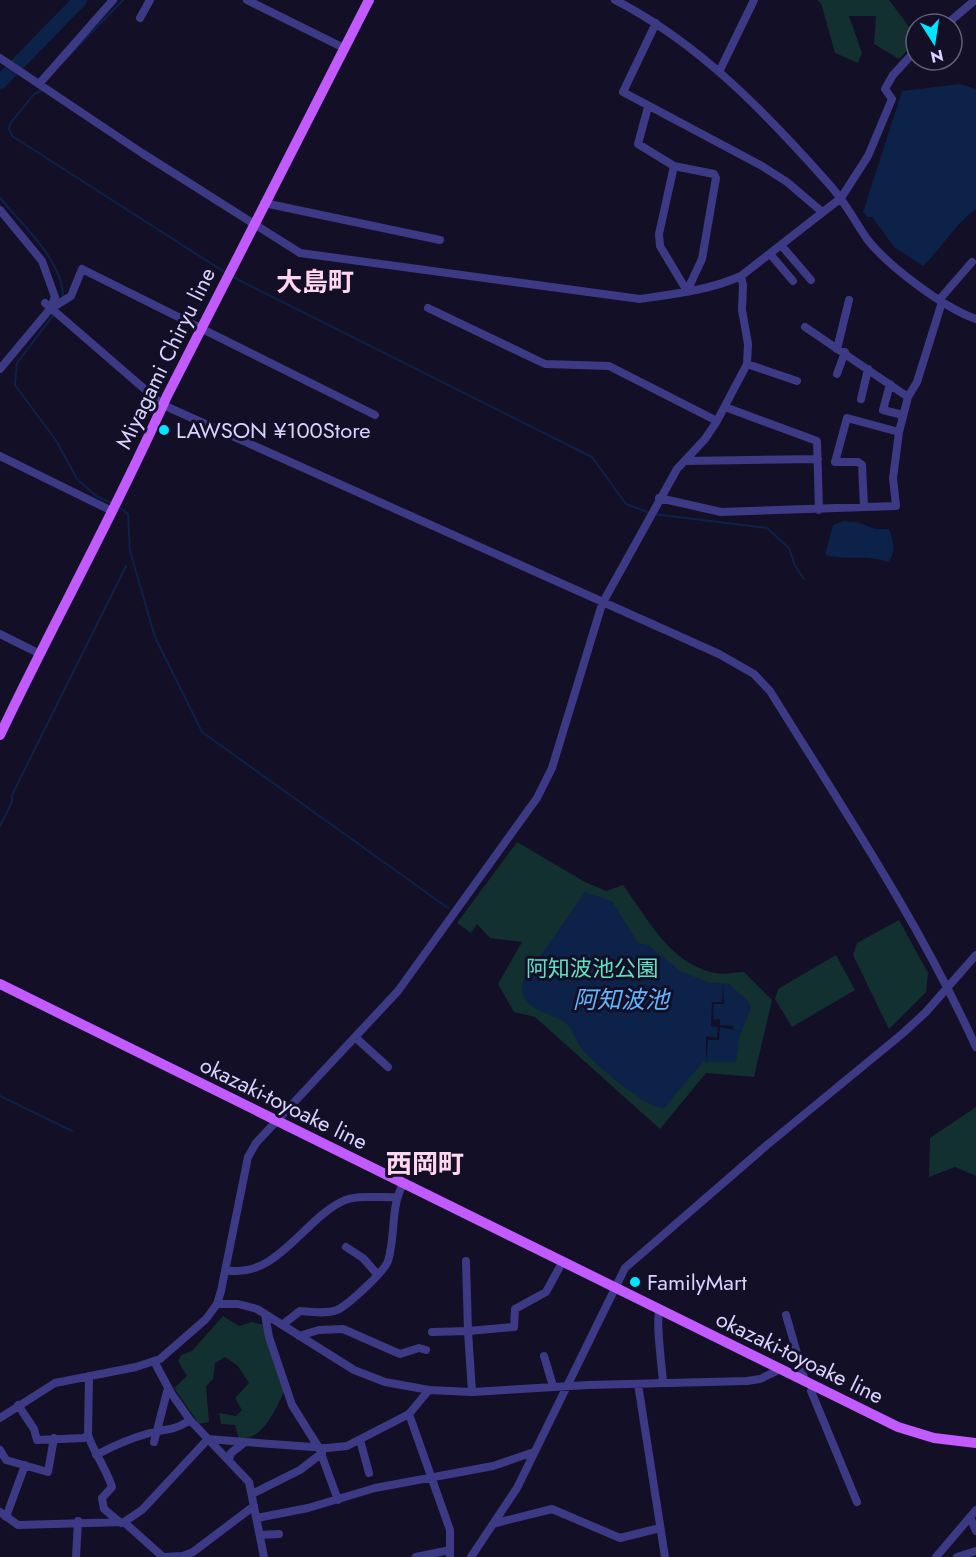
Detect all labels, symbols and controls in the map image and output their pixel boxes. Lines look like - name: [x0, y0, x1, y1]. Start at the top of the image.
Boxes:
- north arrow: [904, 12, 964, 72]
- text: N: [928, 44, 946, 69]
- street label: Miyagami Chiryu line: [107, 262, 223, 454]
- district label: 大島町: [276, 263, 354, 301]
- place label: LAWSON ¥100Store: [176, 414, 371, 446]
- marker: LAWSON ¥100Store: [157, 423, 171, 437]
- park label: 阿知波池公園: [526, 952, 658, 984]
- water label: 阿知波池: [573, 982, 671, 1017]
- street label: okazaki-toyoake line: [195, 1049, 373, 1157]
- district label: 西岡町: [386, 1145, 464, 1183]
- place label: FamilyMart: [647, 1266, 747, 1298]
- marker: FamilyMart: [628, 1275, 642, 1289]
- street label: okazaki-toyoake line: [711, 1303, 889, 1411]

